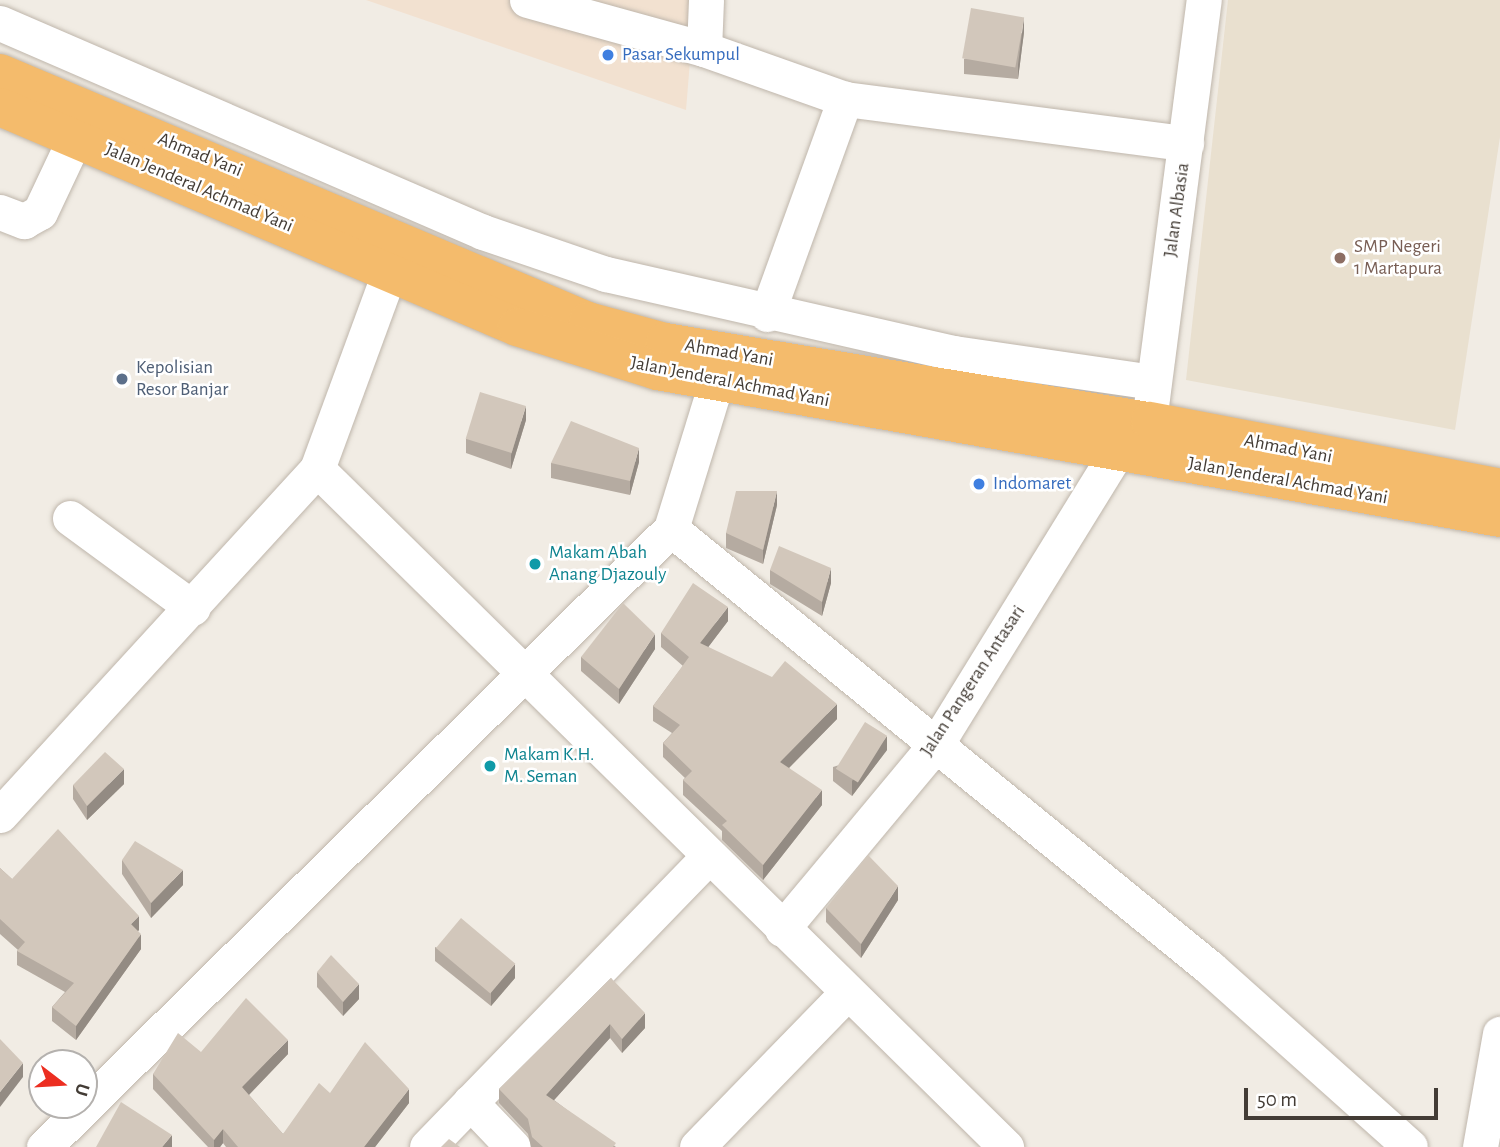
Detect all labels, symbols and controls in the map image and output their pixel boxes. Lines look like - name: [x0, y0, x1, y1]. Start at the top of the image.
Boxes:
- place label: Pasar Sekumpul: [622, 44, 740, 66]
- marker: Pasar Sekumpul: [600, 47, 616, 63]
- street label: Ahmad Yani: [154, 128, 246, 182]
- street label: Jalan Jenderal Achmad Yani: [102, 138, 296, 238]
- street label: Jalan Albasia: [1159, 161, 1195, 259]
- place label: SMP Negeri 1 Martapura: [1354, 236, 1442, 280]
- marker: SMP Negeri 1 Martapura: [1332, 250, 1348, 266]
- street label: Ahmad Yani: [683, 334, 775, 372]
- street label: Jalan Jenderal Achmad Yani: [629, 352, 831, 412]
- place label: Kepolisian Resor Banjar: [136, 357, 228, 401]
- marker: Kepolisian Resor Banjar: [114, 371, 130, 387]
- street label: Ahmad Yani: [1242, 429, 1334, 469]
- street label: Jalan Jenderal Achmad Yani: [1186, 452, 1390, 510]
- place label: Indomaret: [993, 473, 1071, 495]
- marker: Indomaret: [971, 476, 987, 492]
- place label: Makam Abah Anang Djazouly: [549, 542, 666, 586]
- marker: Makam Abah Anang Djazouly: [527, 556, 543, 572]
- street label: Jalan Pangeran Antasari: [916, 601, 1030, 761]
- place label: Makam K.H. M. Seman: [504, 744, 594, 788]
- marker: Makam K.H. M. Seman: [482, 758, 498, 774]
- north arrow: [28, 1049, 98, 1119]
- scale bar: [1248, 1074, 1442, 1118]
- text: U: [71, 1081, 93, 1098]
- text: 50 m: [1257, 1089, 1297, 1110]

